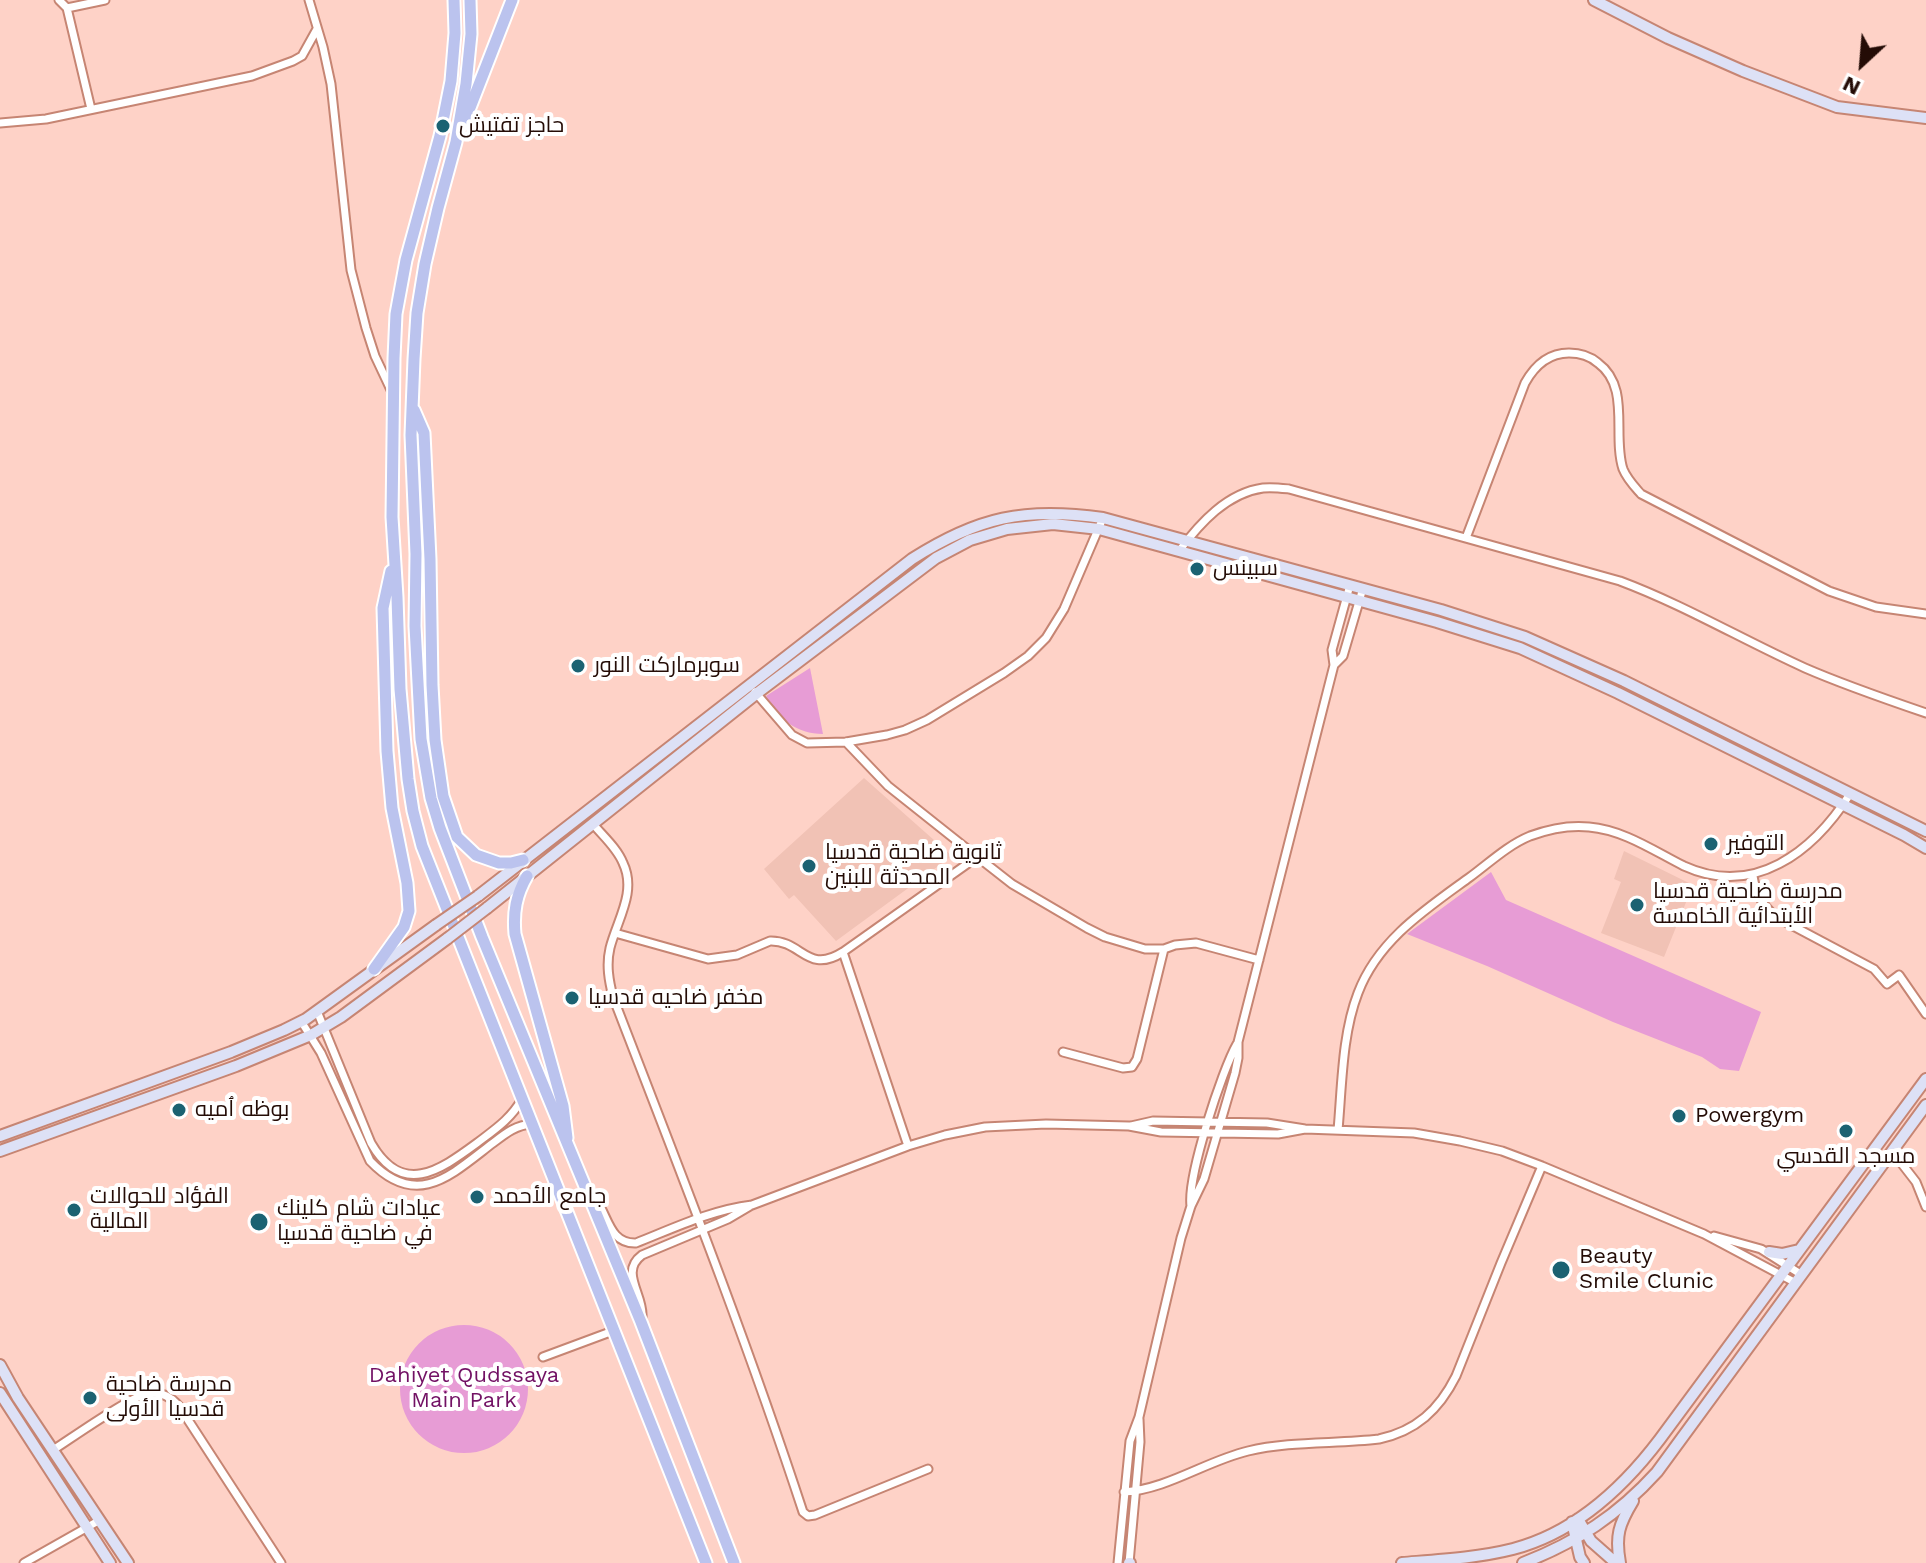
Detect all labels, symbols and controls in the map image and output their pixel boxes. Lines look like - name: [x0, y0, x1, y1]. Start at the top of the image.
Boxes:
- north arrow: [1822, 24, 1902, 104]
- text: N: [1838, 71, 1864, 101]
- place label: حاجز تفتيش: [459, 113, 564, 139]
- marker: حاجز تفتيش: [434, 117, 452, 135]
- place label: سبينس: [1213, 556, 1278, 582]
- marker: سبينس: [1188, 560, 1206, 578]
- place label: سوبرماركت النور: [594, 653, 740, 679]
- marker: سوبرماركت النور: [569, 657, 587, 675]
- place label: التوفير: [1727, 831, 1785, 857]
- marker: التوفير: [1702, 835, 1720, 853]
- place label: ثانوية ضاحية قدسيا المحدثة للبنين: [825, 840, 1002, 892]
- marker: ثانوية ضاحية قدسيا المحدثة للبنين: [800, 857, 818, 875]
- place label: مدرسة ضاحية قدسيا الأبتدائية الخامسة: [1653, 879, 1843, 930]
- marker: مدرسة ضاحية قدسيا الأبتدائية الخامسة: [1628, 896, 1646, 914]
- place label: مخفر ضاحيه قدسيا: [588, 985, 763, 1011]
- marker: مخفر ضاحيه قدسيا: [563, 989, 581, 1007]
- place label: بوظه اُميه: [195, 1097, 289, 1123]
- marker: بوظه اُميه: [170, 1101, 188, 1119]
- place label: Powergym: [1695, 1103, 1804, 1129]
- marker: Powergym: [1670, 1107, 1688, 1125]
- marker: مسجد القدسي: [1837, 1122, 1855, 1140]
- place label: مسجد القدسي: [1777, 1144, 1915, 1170]
- place label: الفؤاد للحوالات المالية: [90, 1184, 229, 1236]
- place label: جامع الأحمد: [493, 1184, 606, 1210]
- marker: جامع الأحمد: [468, 1188, 486, 1206]
- place label: عيادات شام كلينك في ضاحية قدسيا: [277, 1196, 442, 1248]
- marker: الفؤاد للحوالات المالية: [65, 1201, 83, 1219]
- marker: عيادات شام كلينك في ضاحية قدسيا: [248, 1211, 270, 1233]
- place label: Beauty Smile Clunic: [1579, 1244, 1714, 1296]
- marker: Beauty Smile Clunic: [1550, 1259, 1572, 1281]
- park label: Dahiyet Qudssaya Main Park: [369, 1363, 559, 1414]
- place label: مدرسة ضاحية قدسيا الأولى: [106, 1372, 232, 1424]
- marker: مدرسة ضاحية قدسيا الأولى: [81, 1389, 99, 1407]

